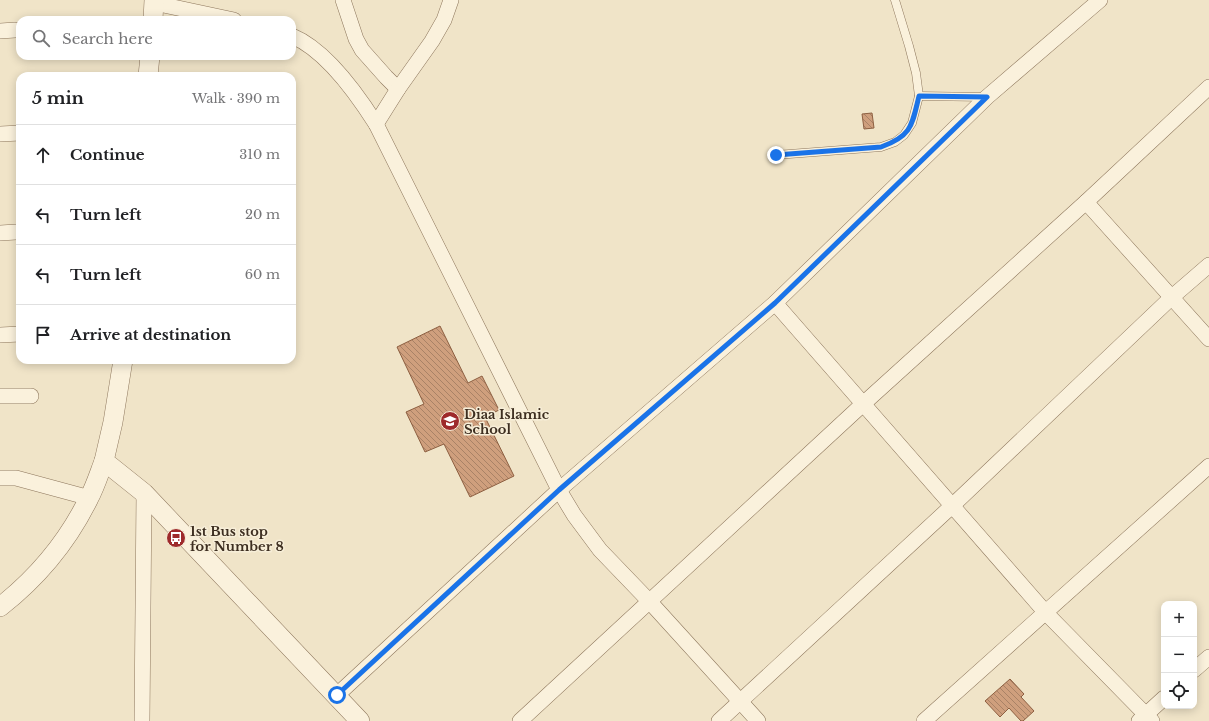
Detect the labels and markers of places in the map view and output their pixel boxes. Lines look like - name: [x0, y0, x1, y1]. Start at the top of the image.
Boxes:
- place label: Diaa Islamic School: [464, 406, 549, 438]
- school or university icon: Diaa Islamic School: [439, 410, 461, 432]
- place label: 1st Bus stop for Number 8: [190, 523, 284, 555]
- bus stop icon: 1st Bus stop for Number 8: [165, 527, 187, 549]

